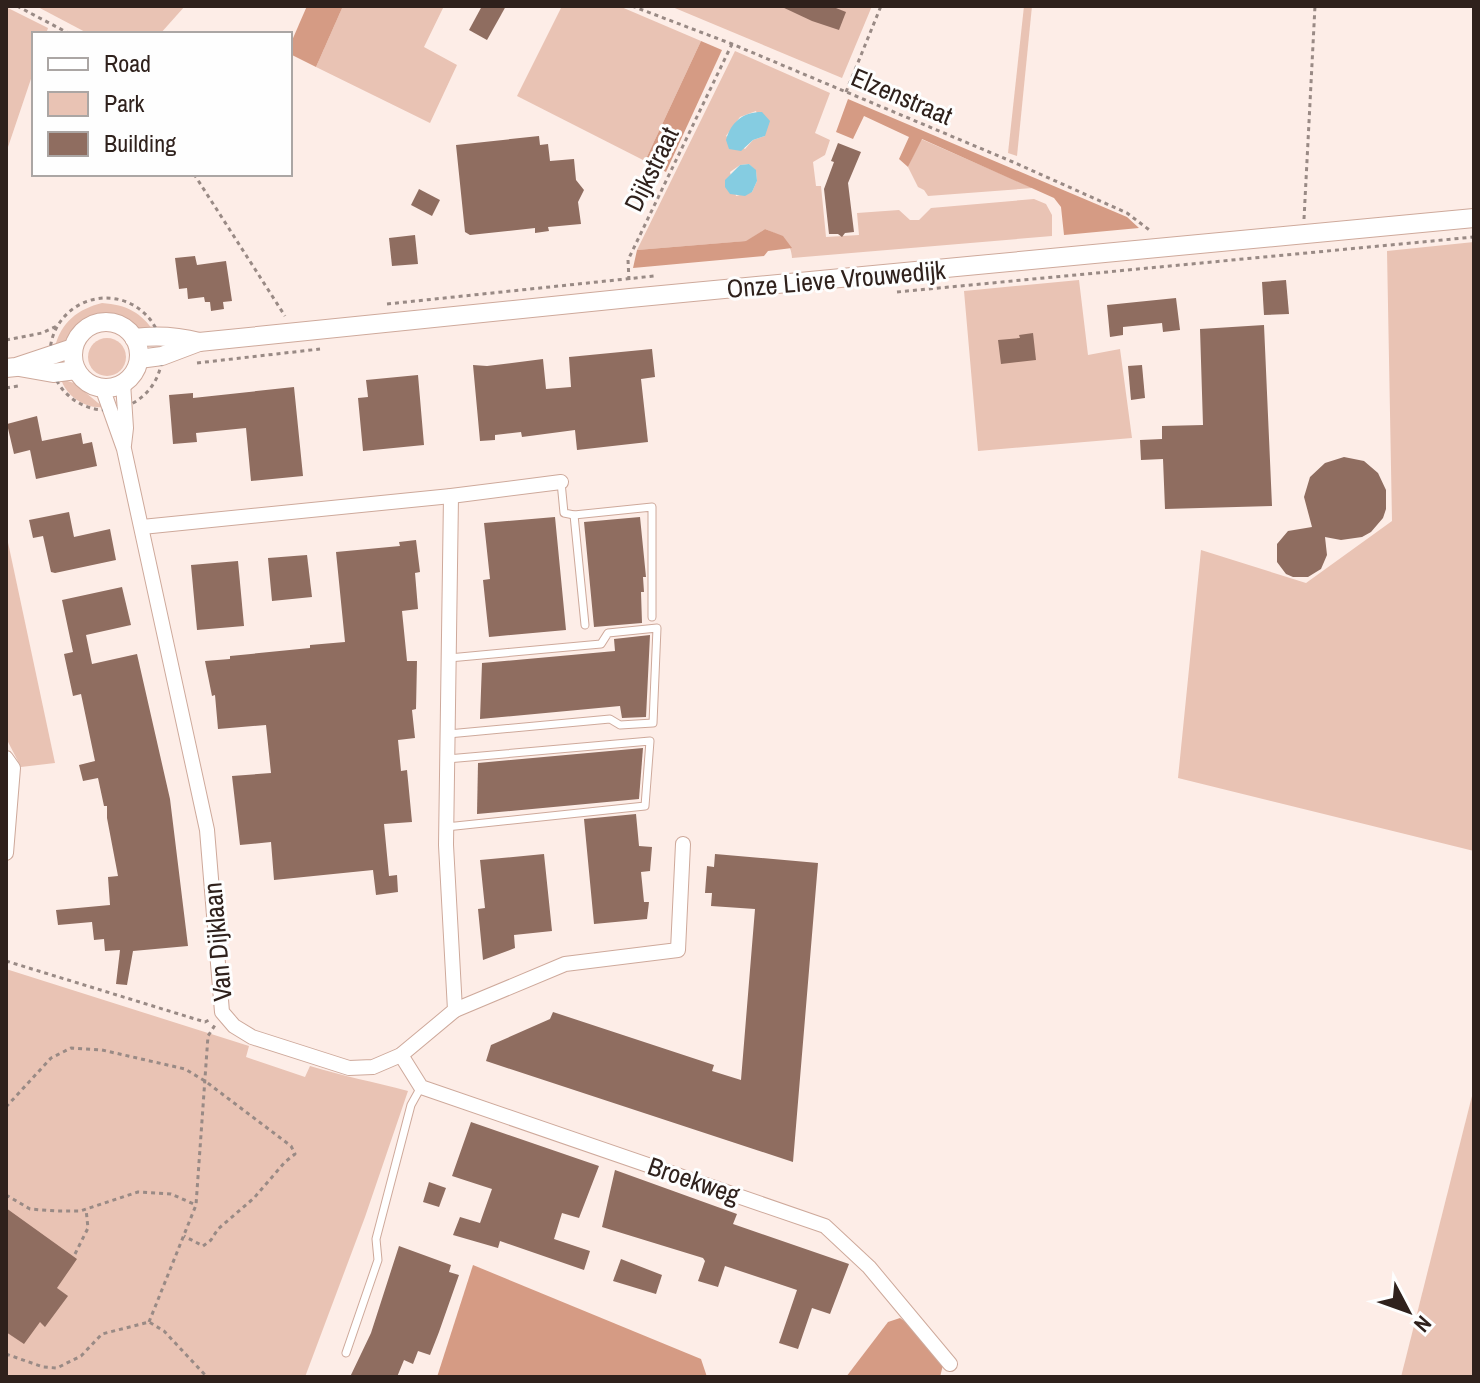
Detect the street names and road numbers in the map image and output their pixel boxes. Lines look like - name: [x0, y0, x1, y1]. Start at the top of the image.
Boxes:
- street label: Elzenstraat: [846, 59, 958, 133]
- street label: Dijkstraat: [616, 121, 686, 217]
- street label: Onze Lieve Vrouwedijk: [725, 252, 947, 306]
- street label: Van Dijklaan: [194, 881, 240, 1003]
- street label: Broekweg: [643, 1148, 745, 1212]

